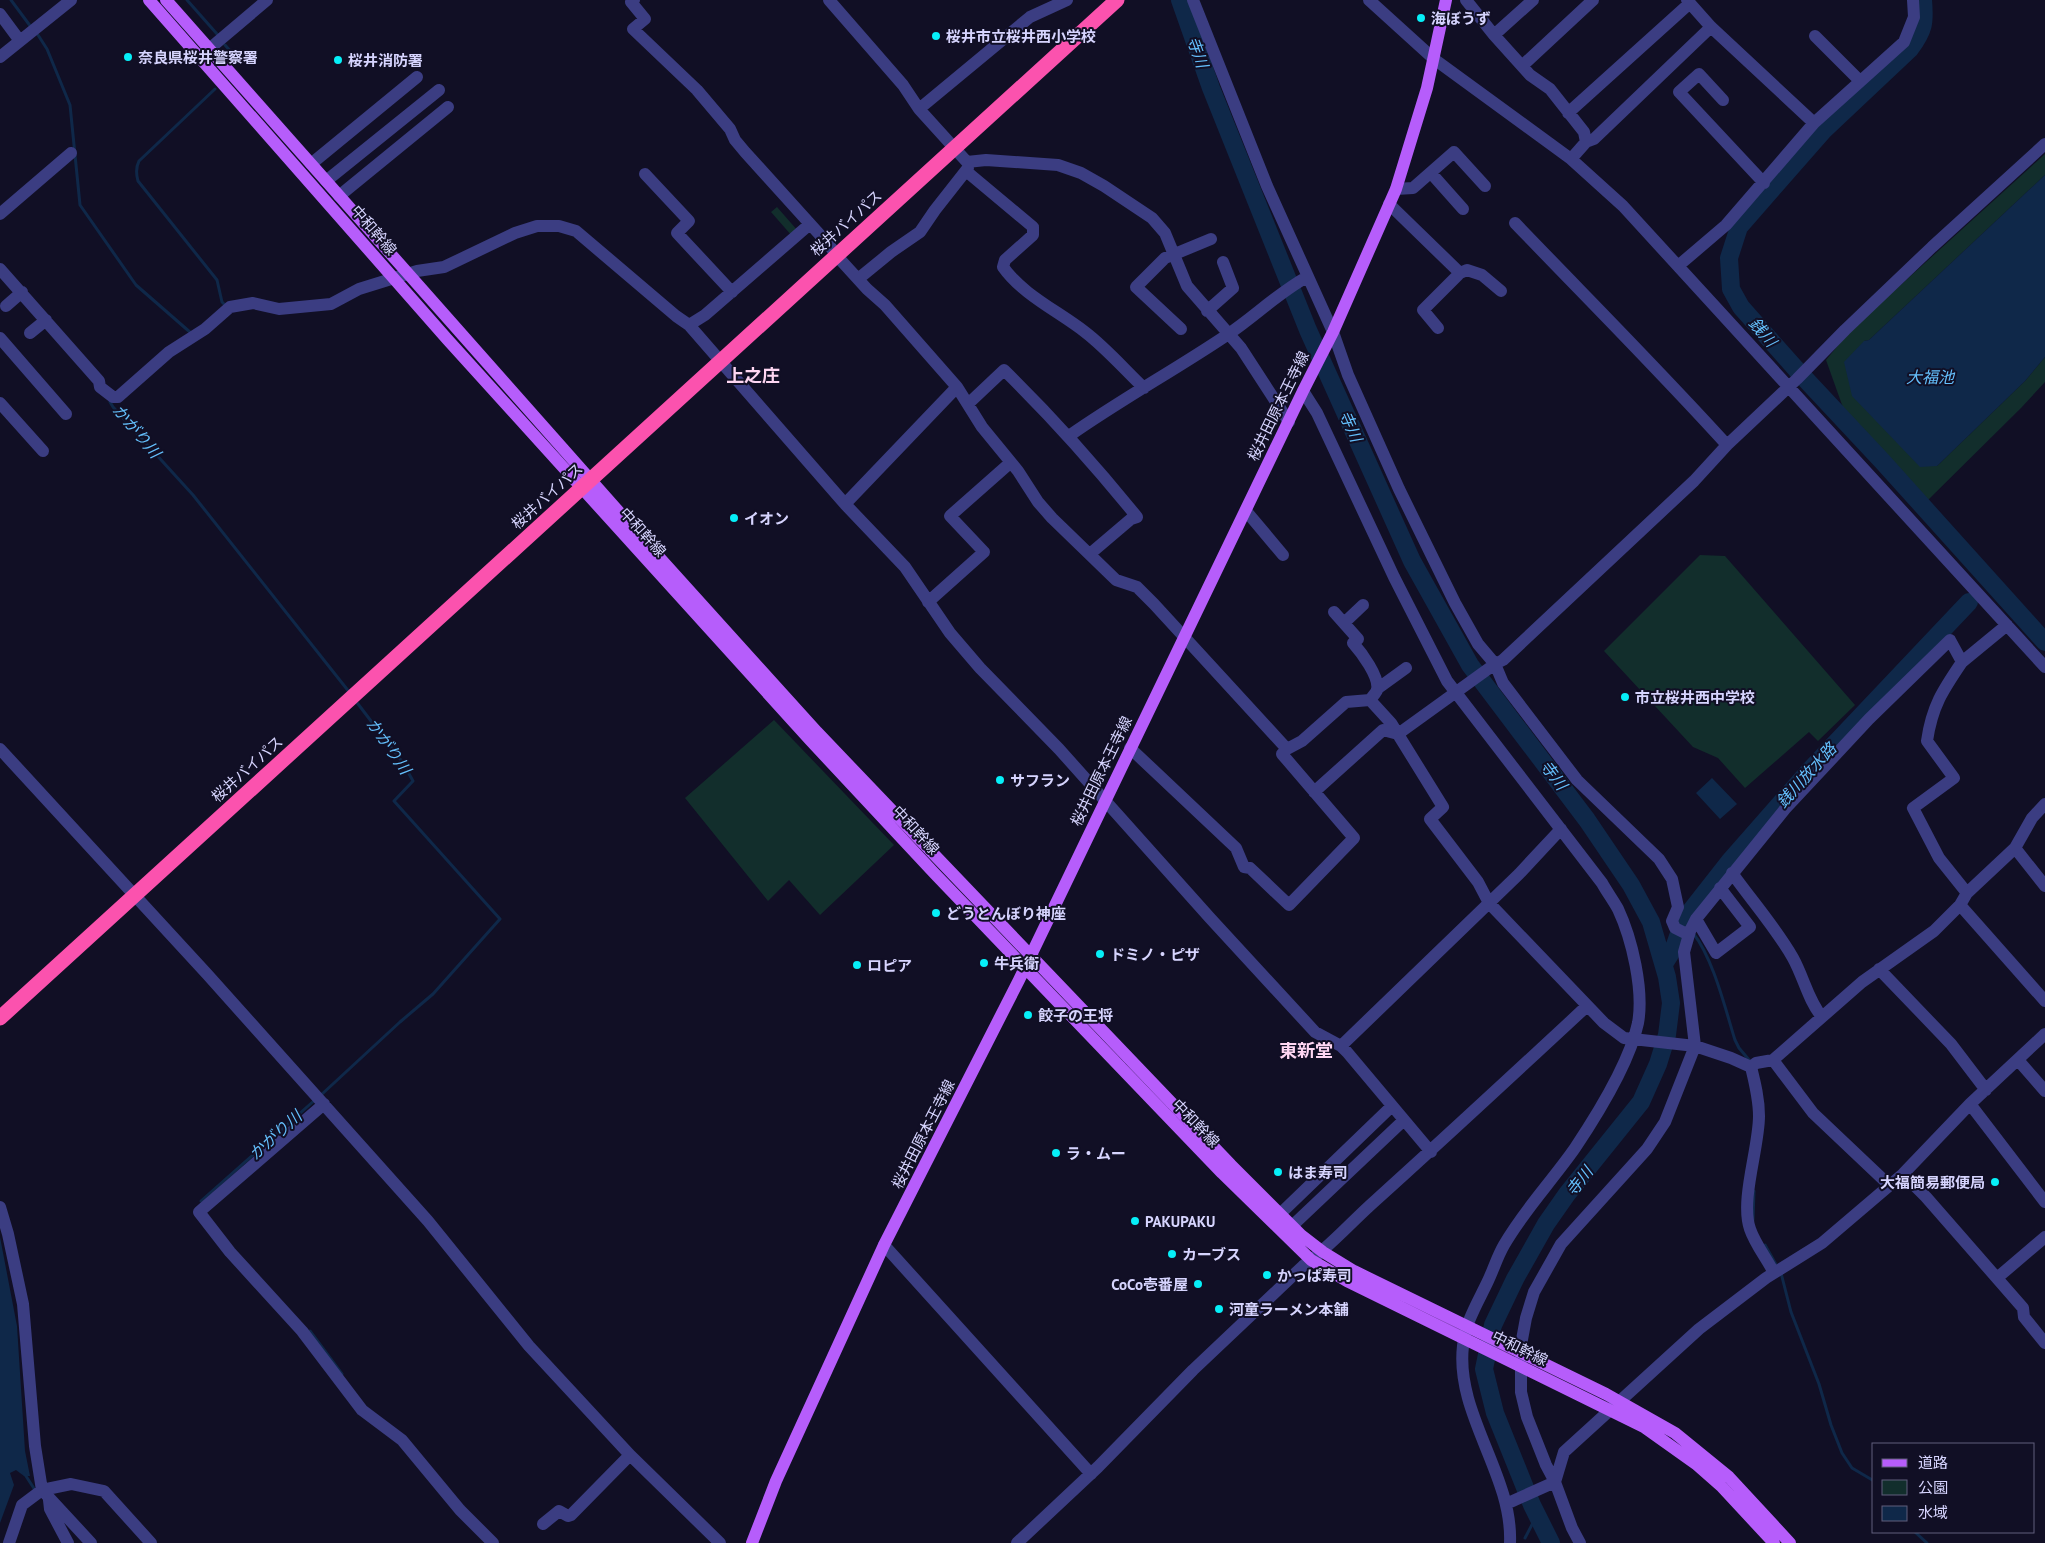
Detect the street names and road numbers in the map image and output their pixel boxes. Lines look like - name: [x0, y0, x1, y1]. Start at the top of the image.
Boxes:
- street label: 桜井バイパス: [806, 186, 886, 260]
- street label: 中和幹線: [347, 201, 401, 259]
- street label: 桜井田原本王寺線: [1243, 348, 1313, 464]
- street label: 桜井バイパス: [507, 459, 587, 533]
- street label: 中和幹線: [616, 503, 670, 561]
- street label: 桜井田原本王寺線: [1066, 713, 1136, 829]
- street label: 桜井バイパス: [207, 732, 287, 806]
- street label: 中和幹線: [889, 802, 943, 858]
- street label: 桜井田原本王寺線: [887, 1076, 959, 1192]
- street label: 中和幹線: [1168, 1095, 1224, 1151]
- street label: 中和幹線: [1489, 1326, 1551, 1370]

